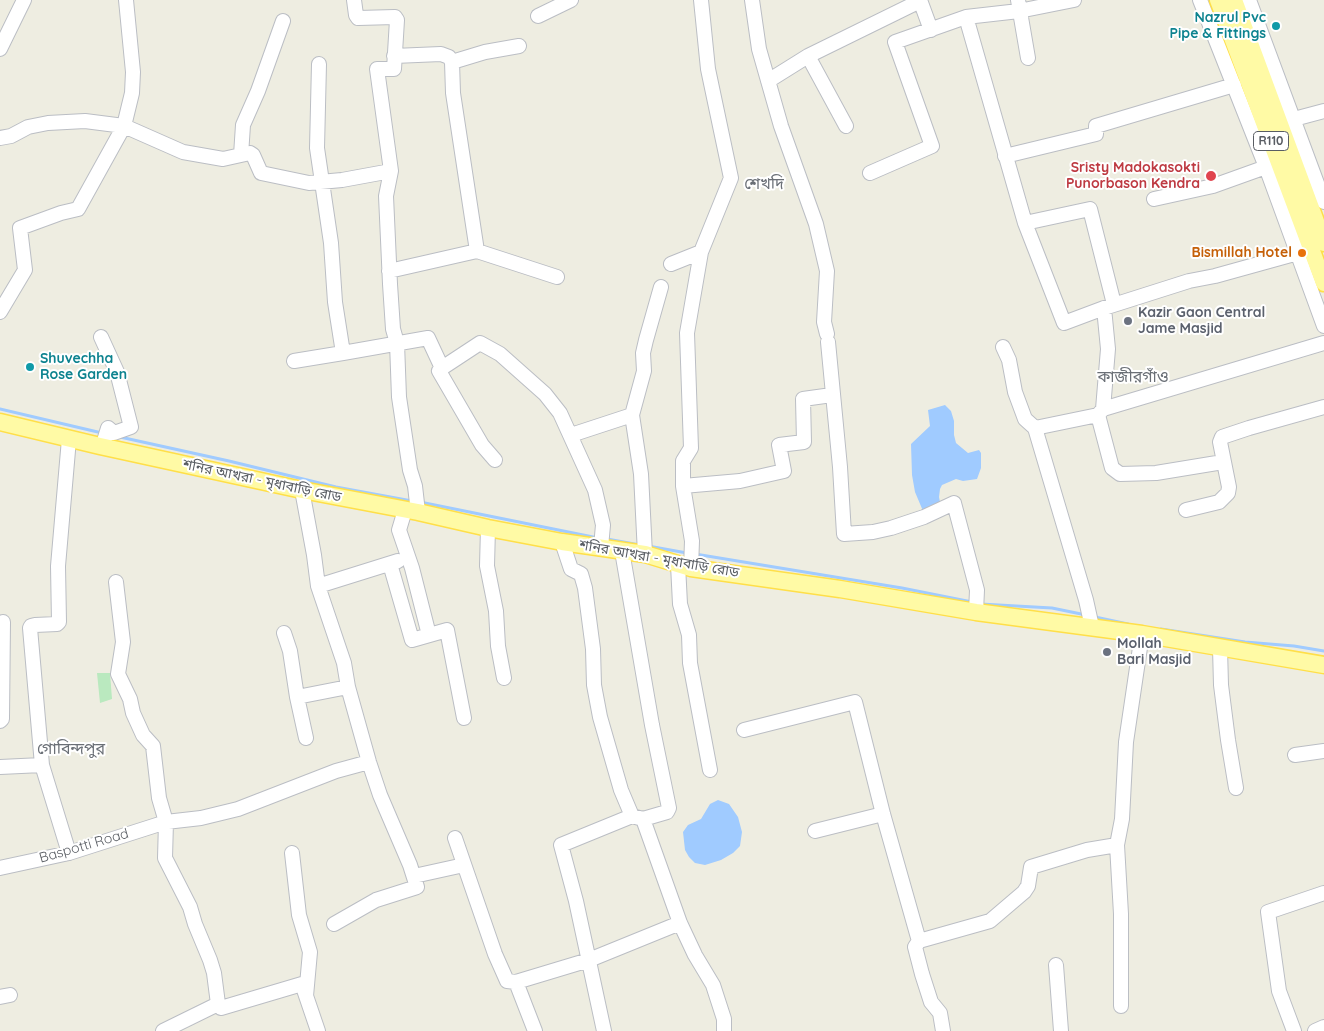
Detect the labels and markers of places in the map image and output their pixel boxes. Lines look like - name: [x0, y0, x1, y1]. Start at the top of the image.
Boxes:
- place label: Nazrul Pvc Pipe & Fittings: [1170, 10, 1266, 42]
- marker: Nazrul Pvc Pipe & Fittings: [1270, 20, 1282, 32]
- place label: Sristy Madokasokti Punorbason Kendra: [1066, 160, 1200, 192]
- marker: Sristy Madokasokti Punorbason Kendra: [1204, 169, 1218, 183]
- place label: Bismillah Hotel: [1192, 245, 1292, 261]
- marker: Bismillah Hotel: [1296, 247, 1308, 259]
- place label: Kazir Gaon Central Jame Masjid: [1138, 305, 1265, 338]
- marker: Kazir Gaon Central Jame Masjid: [1122, 315, 1134, 327]
- place label: Shuvechha Rose Garden: [40, 351, 127, 384]
- marker: Shuvechha Rose Garden: [24, 361, 36, 373]
- place label: Mollah Bari Masjid: [1117, 636, 1191, 669]
- marker: Mollah Bari Masjid: [1101, 646, 1113, 658]

